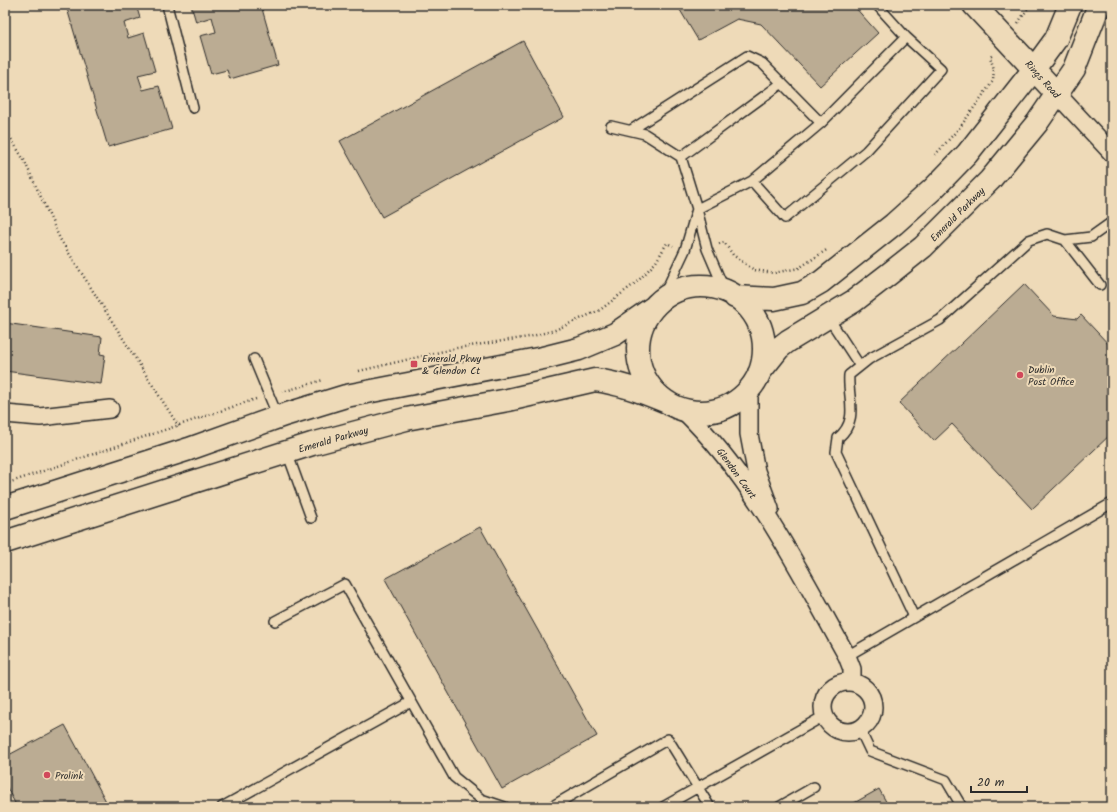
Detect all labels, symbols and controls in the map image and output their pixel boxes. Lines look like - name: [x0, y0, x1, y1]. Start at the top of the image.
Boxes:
- street label: Rings Road: [1021, 57, 1064, 103]
- street label: Emerald Parkway: [927, 183, 989, 246]
- place label: Emerald Pkwy & Glendon Ct: [422, 351, 482, 379]
- marker: Emerald Pkwy & Glendon Ct: [409, 359, 419, 369]
- place label: Dublin Post Office: [1028, 362, 1075, 390]
- marker: Dublin Post Office: [1015, 370, 1025, 380]
- street label: Emerald Parkway: [296, 422, 370, 458]
- street label: Glendon Court: [712, 445, 760, 503]
- place label: Prolink: [55, 768, 83, 784]
- scale bar: [971, 768, 1027, 794]
- marker: Prolink: [42, 770, 52, 780]
- text: 20 m: [977, 773, 1005, 792]

